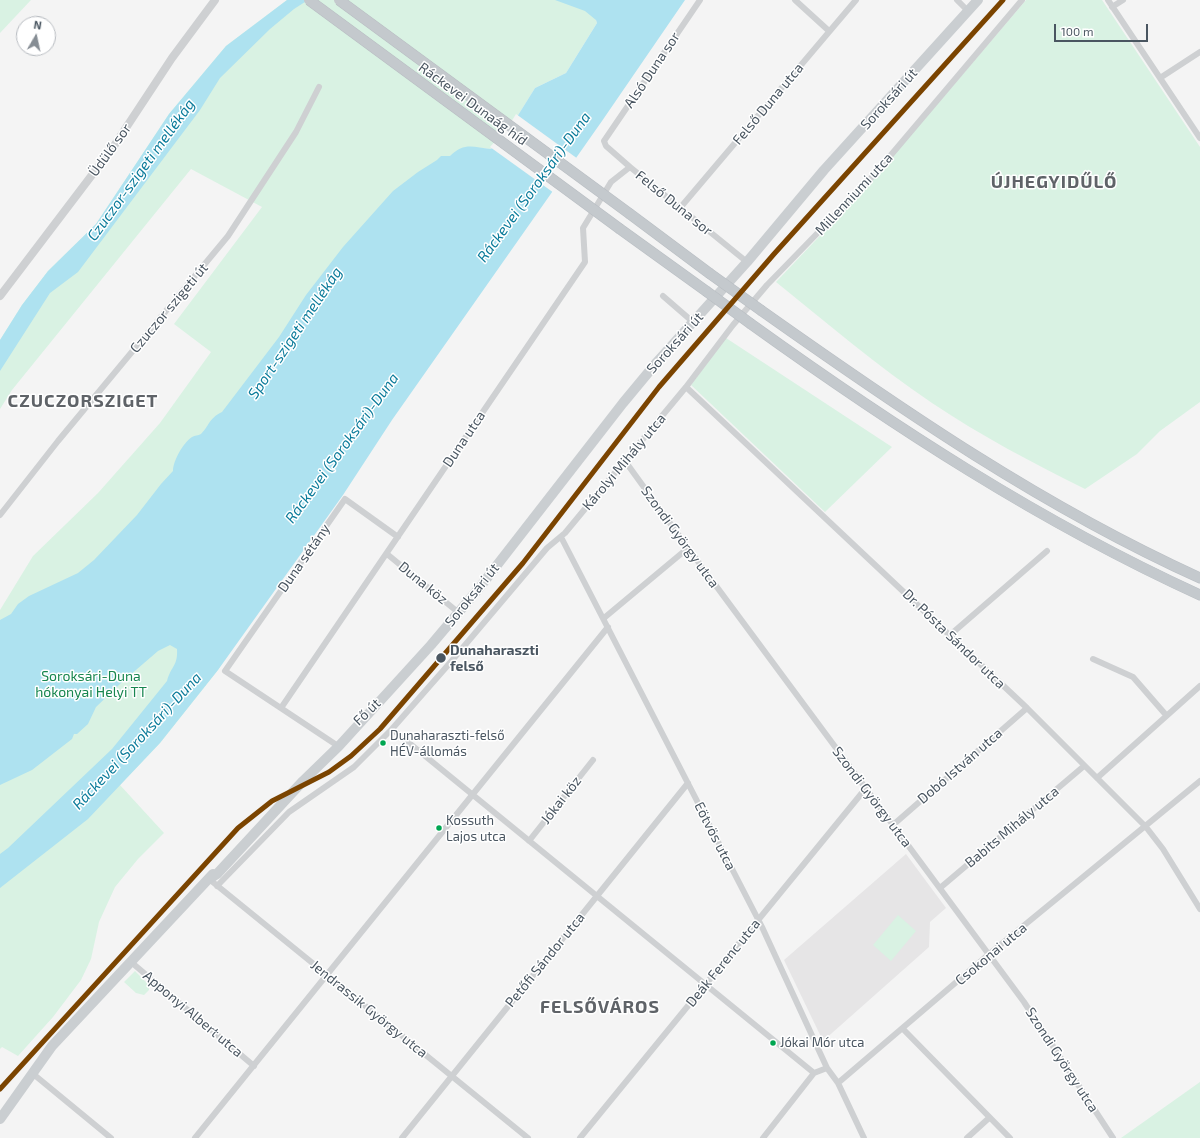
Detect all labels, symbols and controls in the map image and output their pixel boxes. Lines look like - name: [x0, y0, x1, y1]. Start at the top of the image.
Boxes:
- north arrow: [16, 16, 56, 56]
- scale bar: [1056, 16, 1150, 42]
- text: N: [33, 18, 43, 32]
- text: 100 m: [1061, 24, 1093, 38]
- street label: Alsó Duna sor: [620, 29, 684, 111]
- street label: Ráckevei Dunaág híd: [415, 59, 531, 149]
- street label: Felső Duna utca: [729, 60, 807, 148]
- street label: Soroksári út: [857, 65, 921, 133]
- water label: Czuczor-szigeti mellékág: [83, 96, 199, 244]
- water label: Ráckevei (Soroksári)-Duna: [474, 109, 594, 265]
- street label: Üdülő sor: [85, 120, 135, 180]
- street label: Millenniumi utca: [812, 150, 896, 238]
- street label: Felső Duna sor: [632, 167, 716, 239]
- district label: ÚJHEGYIDŰLŐ: [991, 171, 1117, 193]
- street label: Czuczor szigeti út: [127, 260, 211, 356]
- water label: Sport-szigeti mellékág: [244, 264, 346, 402]
- street label: Soroksári út: [643, 309, 707, 377]
- water label: Ráckevei (Soroksári)-Duna: [282, 370, 402, 526]
- district label: CZUCZORSZIGET: [8, 390, 158, 412]
- street label: Duna utca: [439, 408, 489, 470]
- street label: Károlyi Mihály utca: [579, 410, 669, 514]
- street label: Szondi György utca: [637, 483, 723, 591]
- street label: Duna sétány: [274, 521, 334, 595]
- street label: Duna köz: [395, 558, 451, 608]
- street label: Soroksári út: [441, 560, 503, 630]
- street label: Dr. Pósta Sándor utca: [899, 586, 1009, 692]
- place label: Dunaharaszti felső: [450, 642, 539, 674]
- marker: Dunaharaszti felső: [434, 651, 448, 665]
- park label: Soroksári-Duna hókonyai Helyi TT: [35, 668, 147, 700]
- water label: Ráckevei (Soroksári)-Duna: [69, 669, 205, 813]
- street label: Fő út: [350, 695, 384, 729]
- street label: Dobó István utca: [914, 725, 1006, 807]
- place label: Dunaharaszti-felső HÉV-állomás: [390, 728, 505, 759]
- marker: Dunaharaszti-felső HÉV-állomás: [378, 738, 388, 748]
- street label: Szondi György utca: [829, 743, 915, 851]
- street label: Jókai köz: [537, 773, 585, 827]
- street label: Babits Mihály utca: [962, 783, 1062, 871]
- street label: Eötvös utca: [691, 799, 739, 873]
- place label: Kossuth Lajos utca: [446, 813, 506, 844]
- marker: Kossuth Lajos utca: [434, 823, 444, 833]
- street label: Petőfi Sándor utca: [502, 909, 588, 1011]
- street label: Deák Ferenc utca: [682, 916, 764, 1010]
- street label: Csokonai utca: [952, 919, 1030, 989]
- street label: Jendrassik György utca: [307, 957, 431, 1061]
- street label: Apponyi Albert utca: [140, 967, 246, 1061]
- district label: FELSŐVÁROS: [540, 996, 660, 1018]
- street label: Szondi György utca: [1022, 1004, 1102, 1116]
- place label: Jókai Mór utca: [780, 1035, 864, 1051]
- marker: Jókai Mór utca: [768, 1038, 778, 1048]

